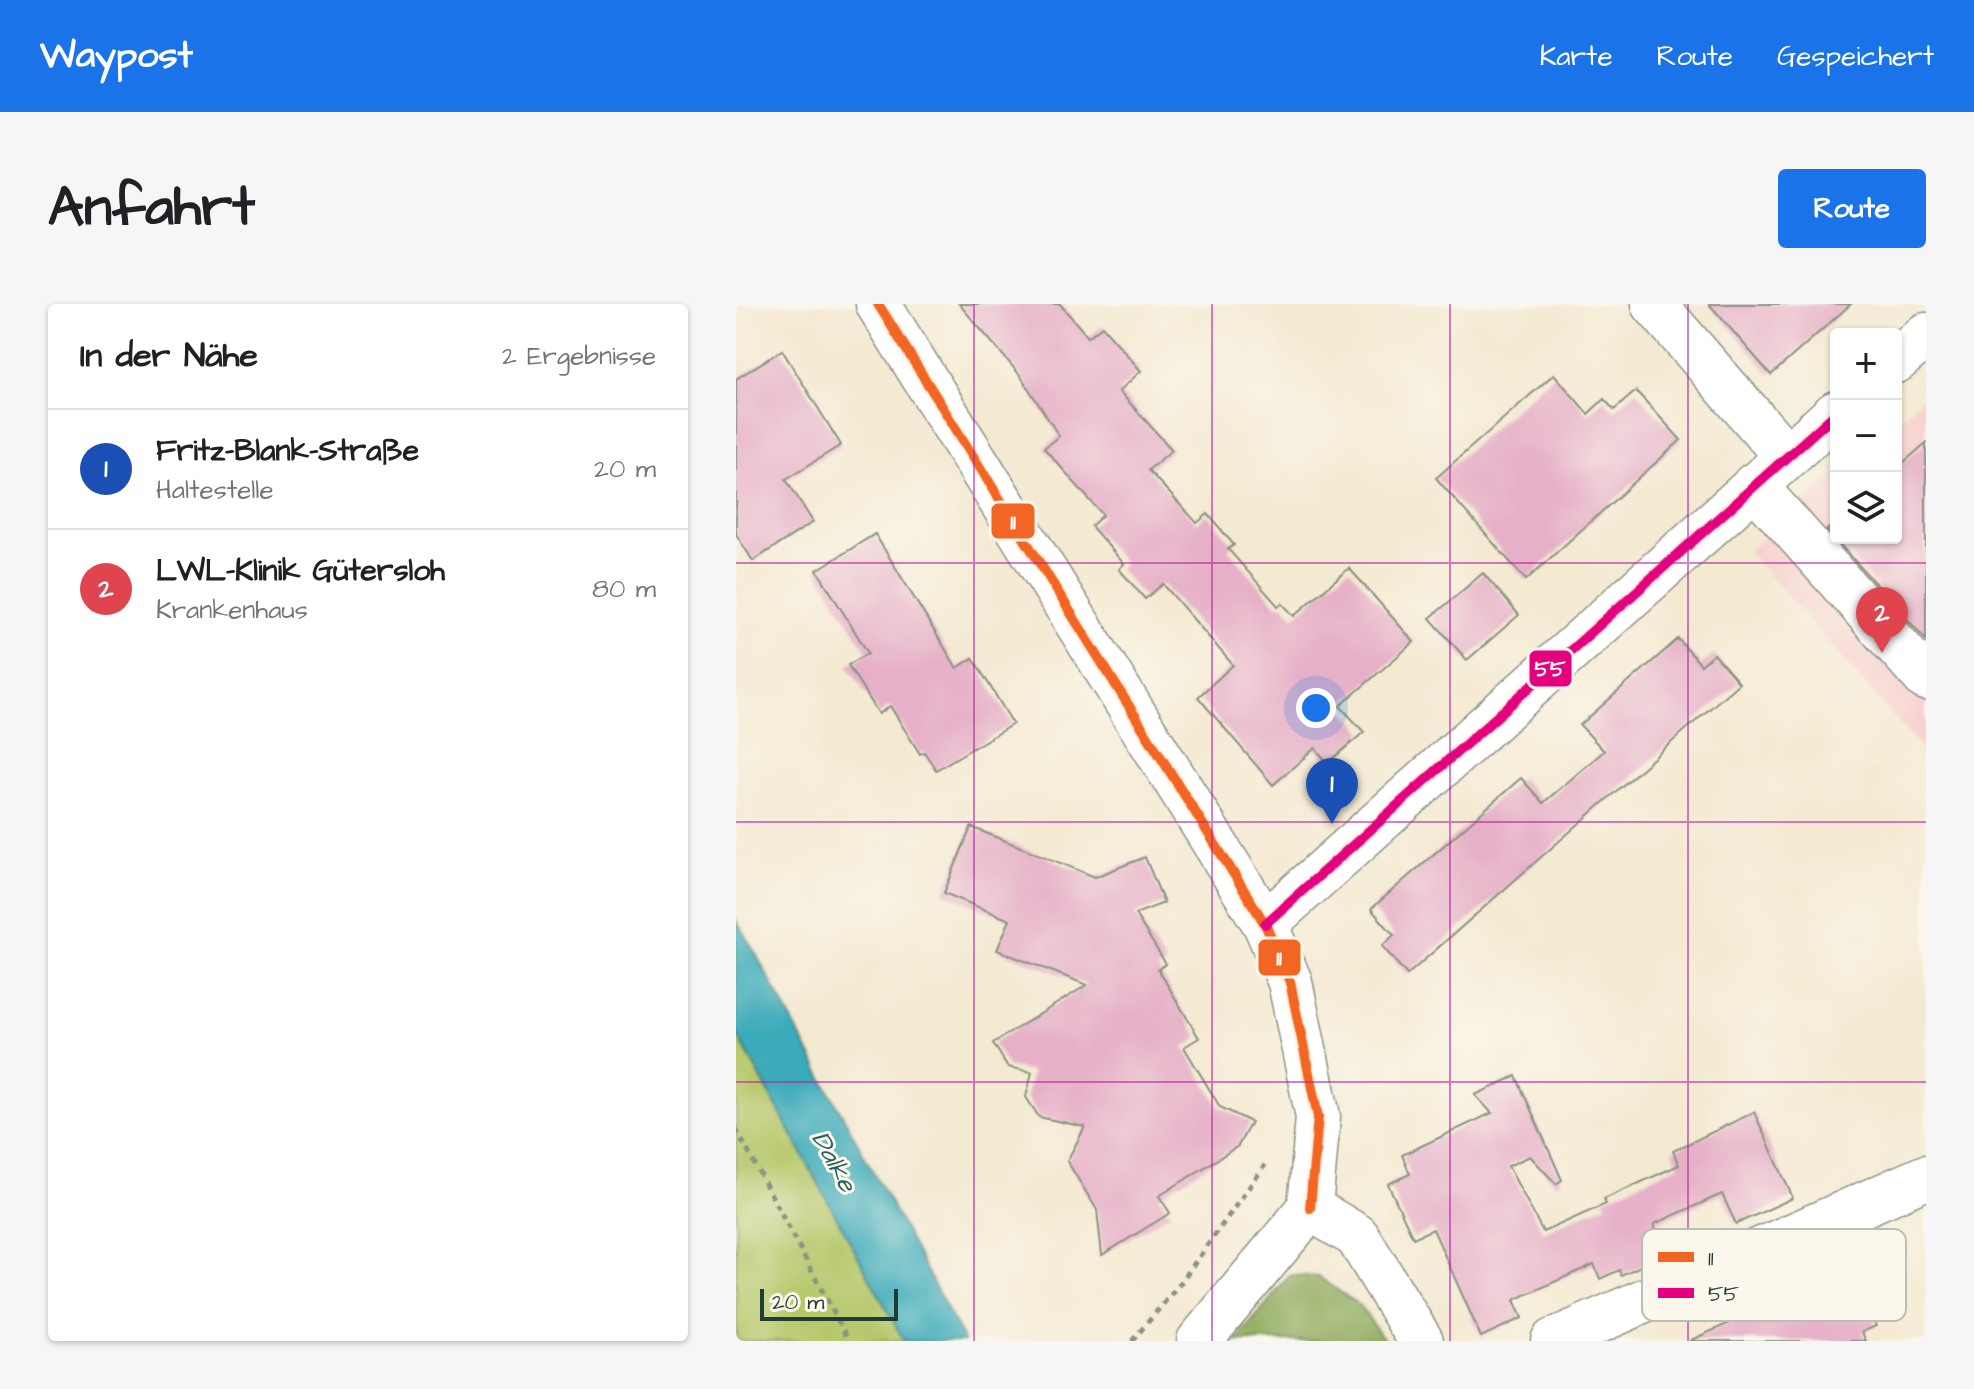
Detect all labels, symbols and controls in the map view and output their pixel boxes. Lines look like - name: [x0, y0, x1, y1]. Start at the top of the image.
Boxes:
- text: Waypost: [40, 30, 193, 82]
- text: Karte: [1539, 37, 1613, 76]
- text: Route: [1657, 37, 1733, 76]
- text: Gespeichert: [1777, 37, 1934, 76]
- text: Anfahrt: [48, 169, 255, 247]
- button: Route: [1778, 169, 1926, 248]
- map controls: [1830, 328, 1902, 544]
- button: +: [1830, 328, 1902, 400]
- text: In der Nähe: [80, 332, 258, 380]
- text: 2 Ergebnisse: [502, 338, 656, 374]
- button: −: [1830, 400, 1902, 472]
- text: Fritz-Blank-Straße: [156, 430, 419, 472]
- text: 1: [104, 451, 108, 487]
- text: 20 m: [594, 451, 656, 487]
- text: Haltestelle: [156, 472, 274, 508]
- button: layers: [1830, 472, 1902, 544]
- line badge: 11: [990, 502, 1036, 540]
- text: 11: [1010, 507, 1016, 538]
- text: LWL-Klinik Gütersloh: [156, 550, 445, 592]
- text: 2: [99, 571, 113, 607]
- text: 80 m: [592, 571, 656, 607]
- pin: 2: [1856, 587, 1908, 653]
- text: Krankenhaus: [156, 592, 308, 628]
- line badge: 55: [1528, 649, 1573, 688]
- text: 55: [1534, 654, 1566, 685]
- your location: [1296, 688, 1336, 728]
- pin: 1: [1306, 758, 1358, 824]
- line badge: 11: [1257, 938, 1302, 977]
- text: 11: [1276, 943, 1282, 974]
- water label: Dalke: [803, 1125, 866, 1200]
- legend: [1642, 1229, 1906, 1321]
- text: 11: [1708, 1243, 1714, 1274]
- text: 55: [1708, 1279, 1740, 1310]
- scale bar: [760, 1285, 898, 1321]
- text: 20 m: [772, 1287, 824, 1318]

